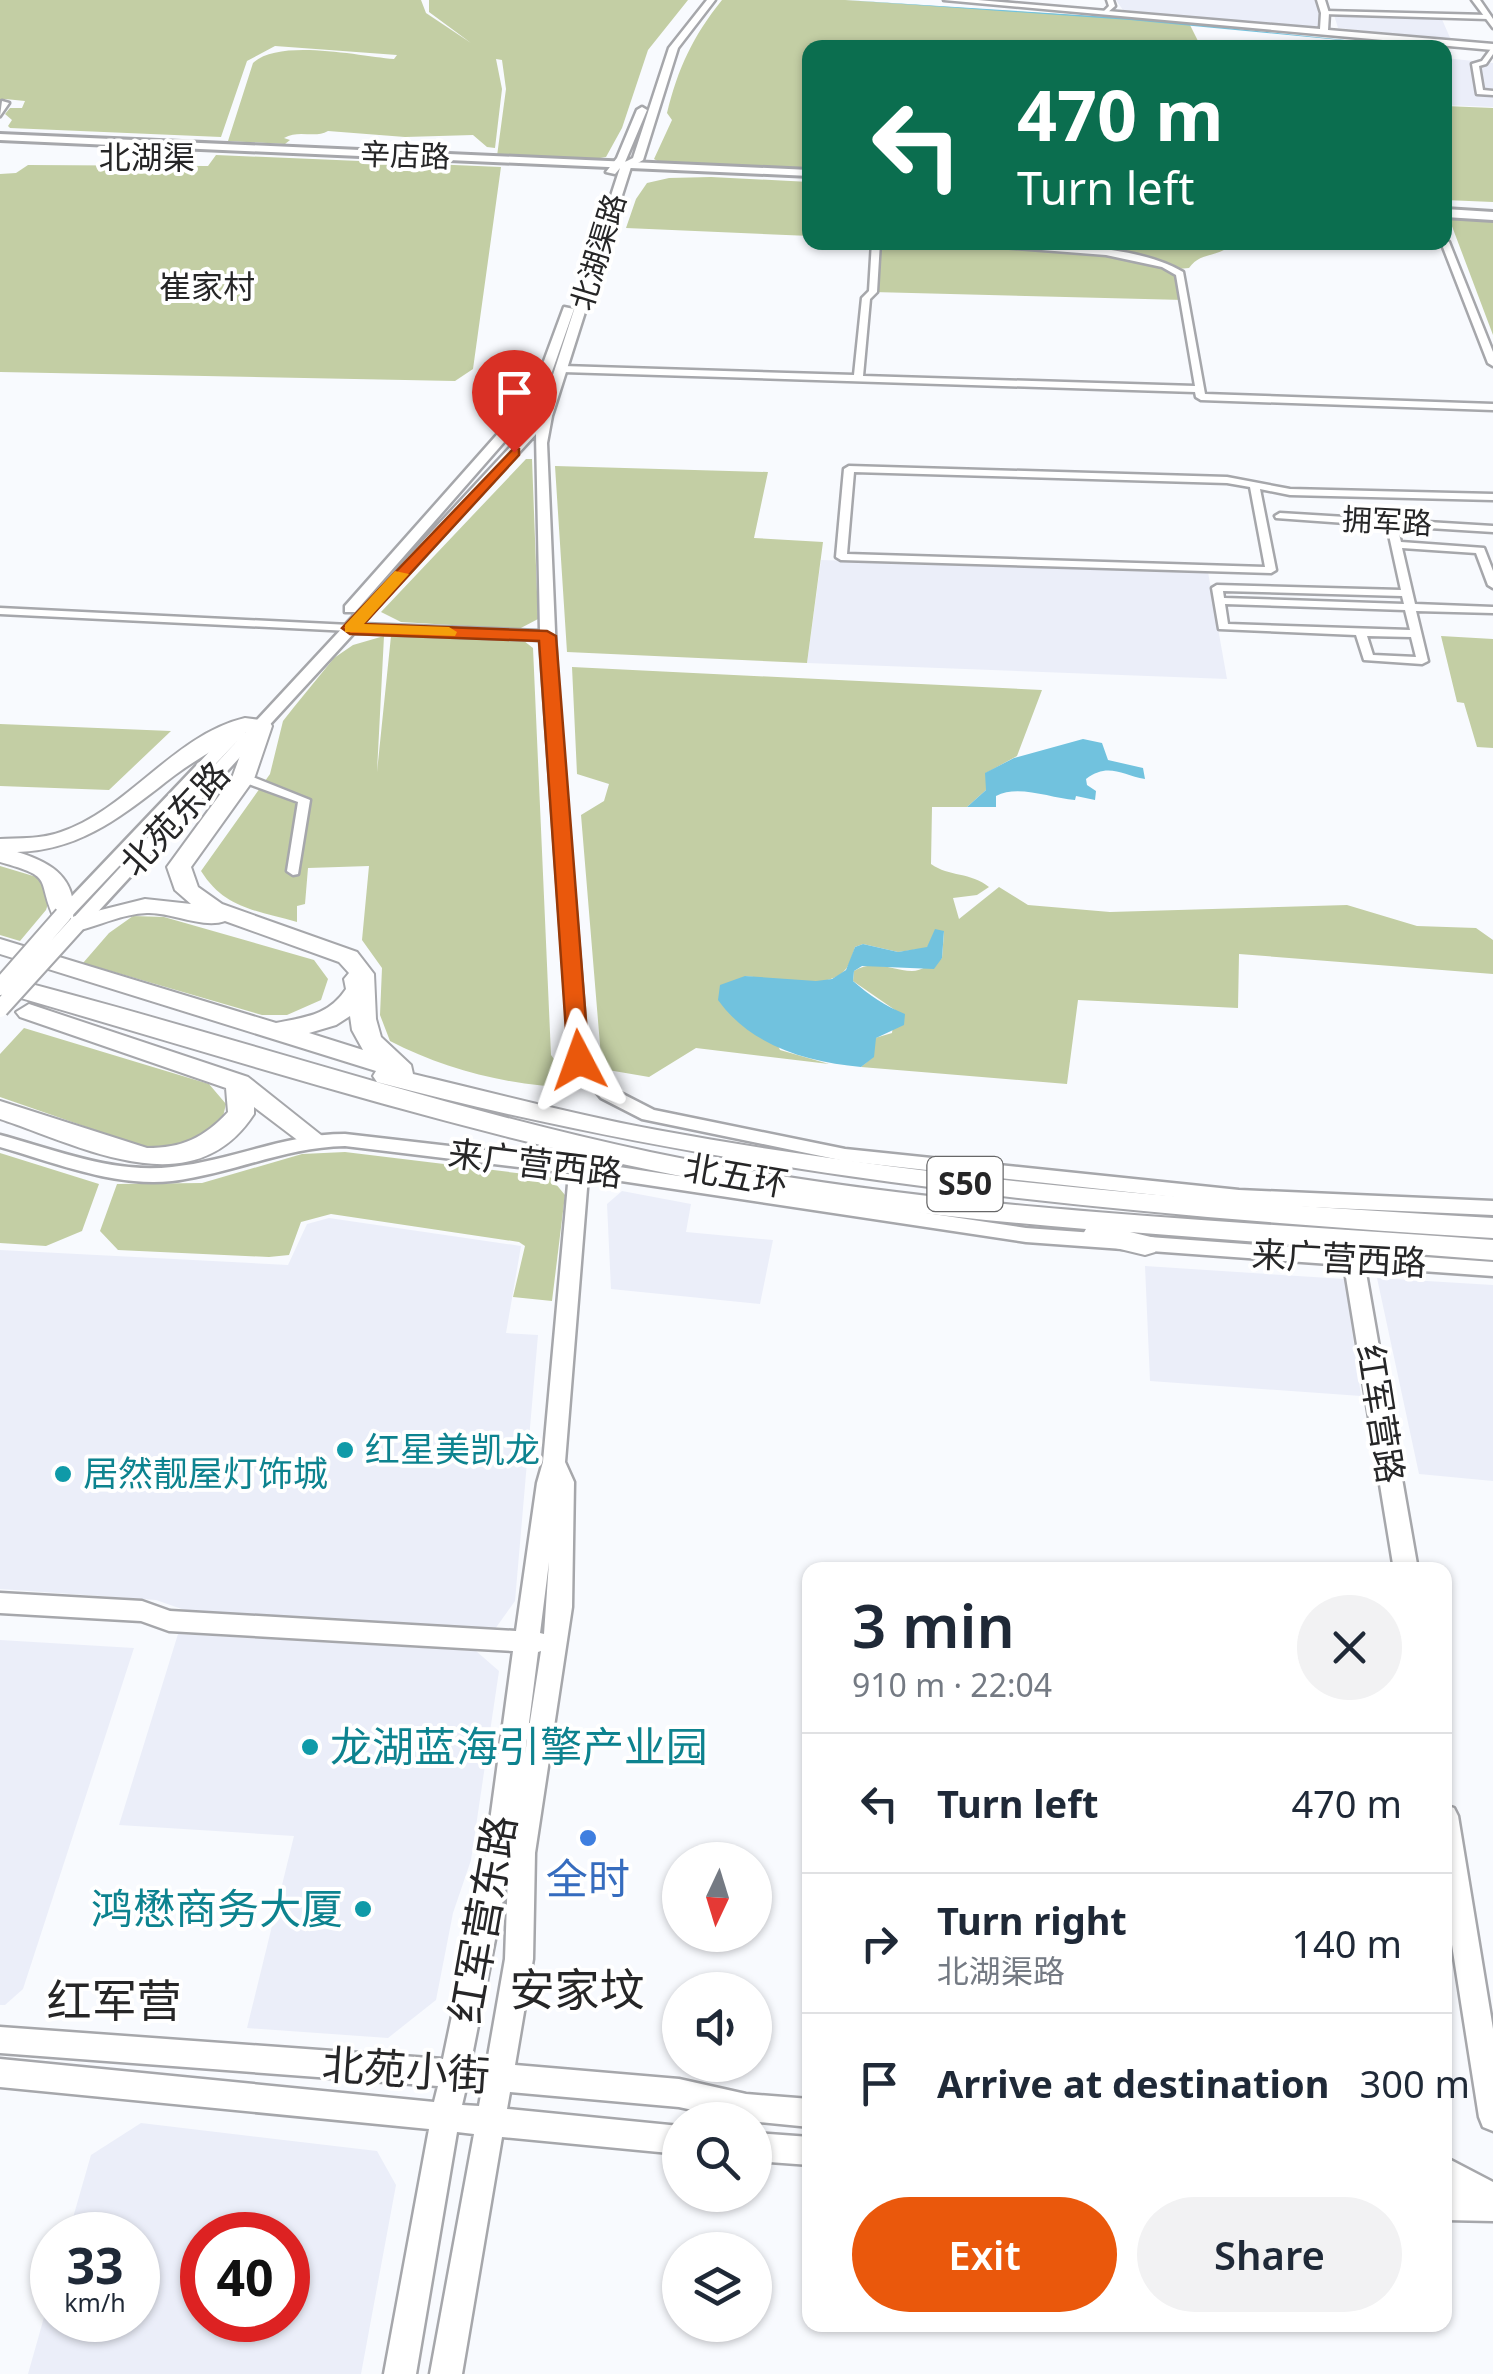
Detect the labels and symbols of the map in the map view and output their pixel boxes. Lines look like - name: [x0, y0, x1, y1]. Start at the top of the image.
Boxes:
- street label: 辛店路: [359, 132, 451, 177]
- district label: 北湖渠: [99, 135, 195, 178]
- street label: 北湖渠路: [560, 188, 635, 315]
- district label: 崔家村: [159, 264, 255, 307]
- pin: [472, 350, 557, 453]
- street label: 拥军路: [1341, 498, 1433, 543]
- street label: 北苑东路: [109, 751, 239, 885]
- position arrow: [527, 1008, 631, 1112]
- street label: 来广营西路: [445, 1129, 625, 1197]
- street label: 北五环: [680, 1142, 792, 1207]
- road number: S50: [928, 1157, 1002, 1211]
- street label: 来广营西路: [1250, 1229, 1428, 1286]
- street label: 红军营路: [1347, 1341, 1416, 1487]
- place label: 红星美凯龙: [365, 1425, 540, 1472]
- marker: 红星美凯龙: [334, 1439, 356, 1461]
- place label: 居然靓屋灯饰城: [83, 1449, 328, 1496]
- marker: 居然靓屋灯饰城: [52, 1463, 74, 1485]
- place label: 龙湖蓝海引擎产业园: [330, 1717, 708, 1774]
- marker: 龙湖蓝海引擎产业园: [299, 1736, 321, 1758]
- street label: 红军营东路: [435, 1810, 528, 2027]
- marker: 全时: [577, 1827, 599, 1849]
- north arrow: [662, 1842, 772, 1952]
- place label: 全时: [546, 1849, 630, 1906]
- place label: 鸿懋商务大厦: [91, 1879, 343, 1936]
- marker: 鸿懋商务大厦: [352, 1898, 374, 1920]
- district label: 安家坟: [509, 1958, 645, 2019]
- district label: 红军营: [46, 1969, 182, 2030]
- street label: 北苑小街: [320, 2034, 492, 2103]
- speed limit sign: 40: [180, 2212, 310, 2342]

